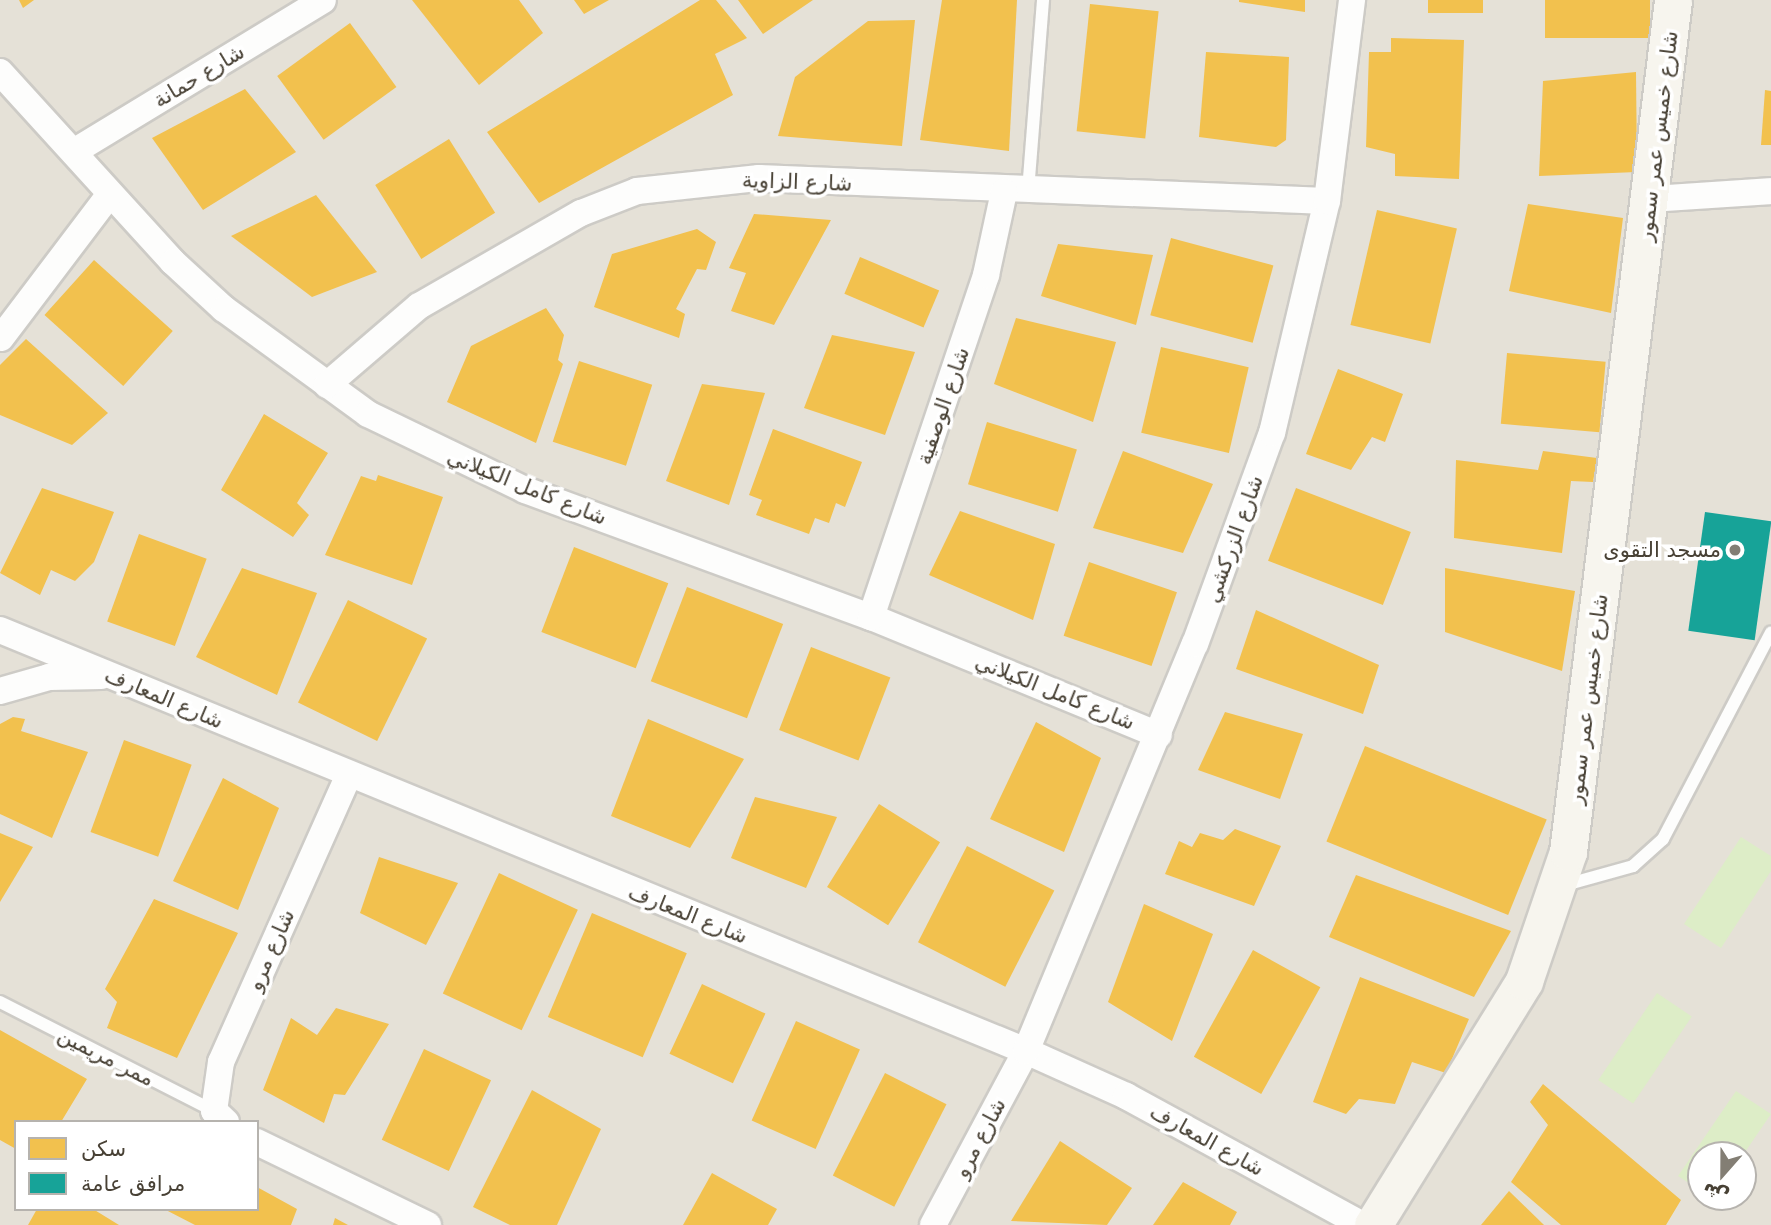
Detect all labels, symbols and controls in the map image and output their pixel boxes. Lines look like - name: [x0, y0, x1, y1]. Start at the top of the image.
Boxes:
- street label: شارع خميس عمر سمور: [1633, 29, 1683, 243]
- street label: شارع حمانة: [149, 39, 249, 113]
- street label: شارع الزاوية: [741, 167, 853, 197]
- street label: شارع الوصفية: [911, 344, 975, 468]
- street label: شارع كامل الكيلاني: [444, 444, 610, 530]
- street label: شارع الزركشي: [1199, 472, 1269, 606]
- place label: مسجد التقوى: [1603, 537, 1721, 563]
- marker: مسجد التقوى: [1727, 542, 1743, 558]
- street label: شارع خميس عمر سمور: [1563, 592, 1613, 806]
- street label: شارع كامل الكيلاني: [972, 649, 1138, 735]
- street label: شارع المعارف: [101, 662, 227, 734]
- street label: شارع المعارف: [625, 879, 751, 949]
- street label: شارع مرو: [242, 905, 300, 995]
- street label: ممر مريمين: [54, 1022, 158, 1092]
- street label: شارع مرو: [949, 1094, 1011, 1182]
- street label: شارع المعارف: [1146, 1098, 1268, 1182]
- legend: [14, 1120, 259, 1211]
- text: سكن: [81, 1137, 126, 1161]
- north arrow: [1687, 1141, 1757, 1211]
- text: مرافق عامة: [81, 1172, 185, 1196]
- text: ش: [1699, 1179, 1731, 1209]

